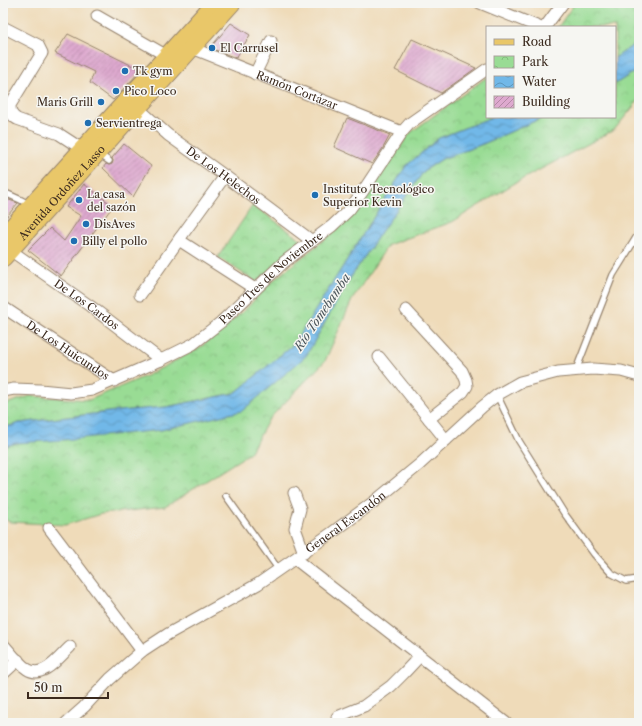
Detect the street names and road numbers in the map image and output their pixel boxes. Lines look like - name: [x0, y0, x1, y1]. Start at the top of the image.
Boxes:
- street label: Ramón Cortázar: [254, 67, 340, 113]
- street label: Avenida Ordoñez Lasso: [15, 142, 108, 244]
- street label: De Los Helechos: [184, 143, 264, 207]
- street label: Paseo Tres de Noviembre: [216, 228, 325, 327]
- street label: De Los Cardos: [52, 276, 122, 333]
- street label: De Los Huicundos: [24, 318, 112, 383]
- street label: General Escandón: [303, 488, 389, 556]

